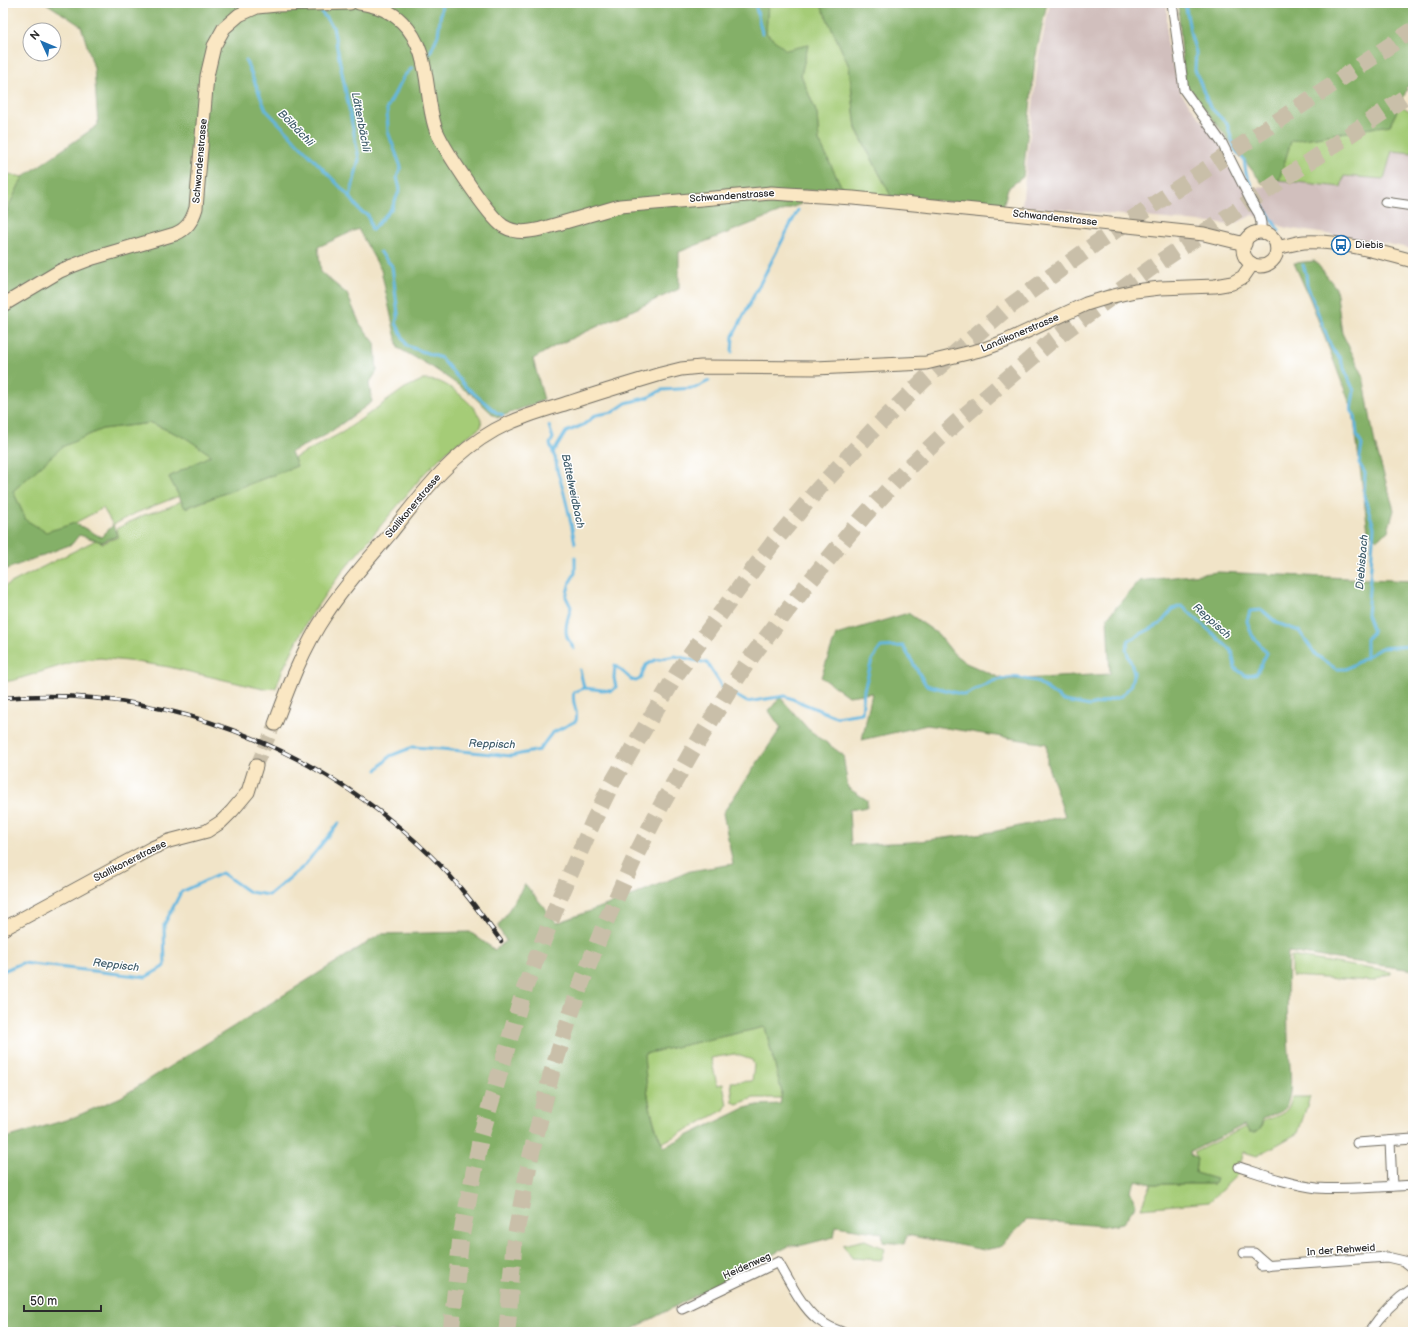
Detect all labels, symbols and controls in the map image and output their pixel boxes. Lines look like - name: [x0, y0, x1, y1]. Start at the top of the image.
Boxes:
- north arrow: [22, 22, 62, 62]
- text: N: [28, 28, 43, 43]
- water label: Lättenbächli: [349, 91, 373, 153]
- water label: Bölbächli: [275, 107, 317, 149]
- street label: Schwandenstrasse: [190, 118, 210, 204]
- street label: Schwandenstrasse: [689, 187, 775, 205]
- street label: Schwandenstrasse: [1012, 208, 1098, 228]
- bus stop icon: Diebis: [1330, 234, 1352, 256]
- place label: Diebis: [1355, 239, 1384, 251]
- street label: Landikonerstrasse: [979, 311, 1061, 355]
- water label: Bättelweidbach: [559, 453, 587, 529]
- street label: Stallikonerstrasse: [383, 472, 443, 540]
- water label: Diebisbach: [1353, 534, 1371, 590]
- water label: Reppisch: [1190, 601, 1234, 641]
- water label: Reppisch: [468, 737, 516, 751]
- street label: Stallikonerstrasse: [92, 838, 168, 884]
- water label: Reppisch: [92, 956, 140, 974]
- street label: In der Rehweid: [1306, 1242, 1376, 1258]
- street label: Heidenweg: [721, 1250, 773, 1282]
- scale bar: [24, 1287, 101, 1313]
- text: 50 m: [30, 1294, 57, 1309]

